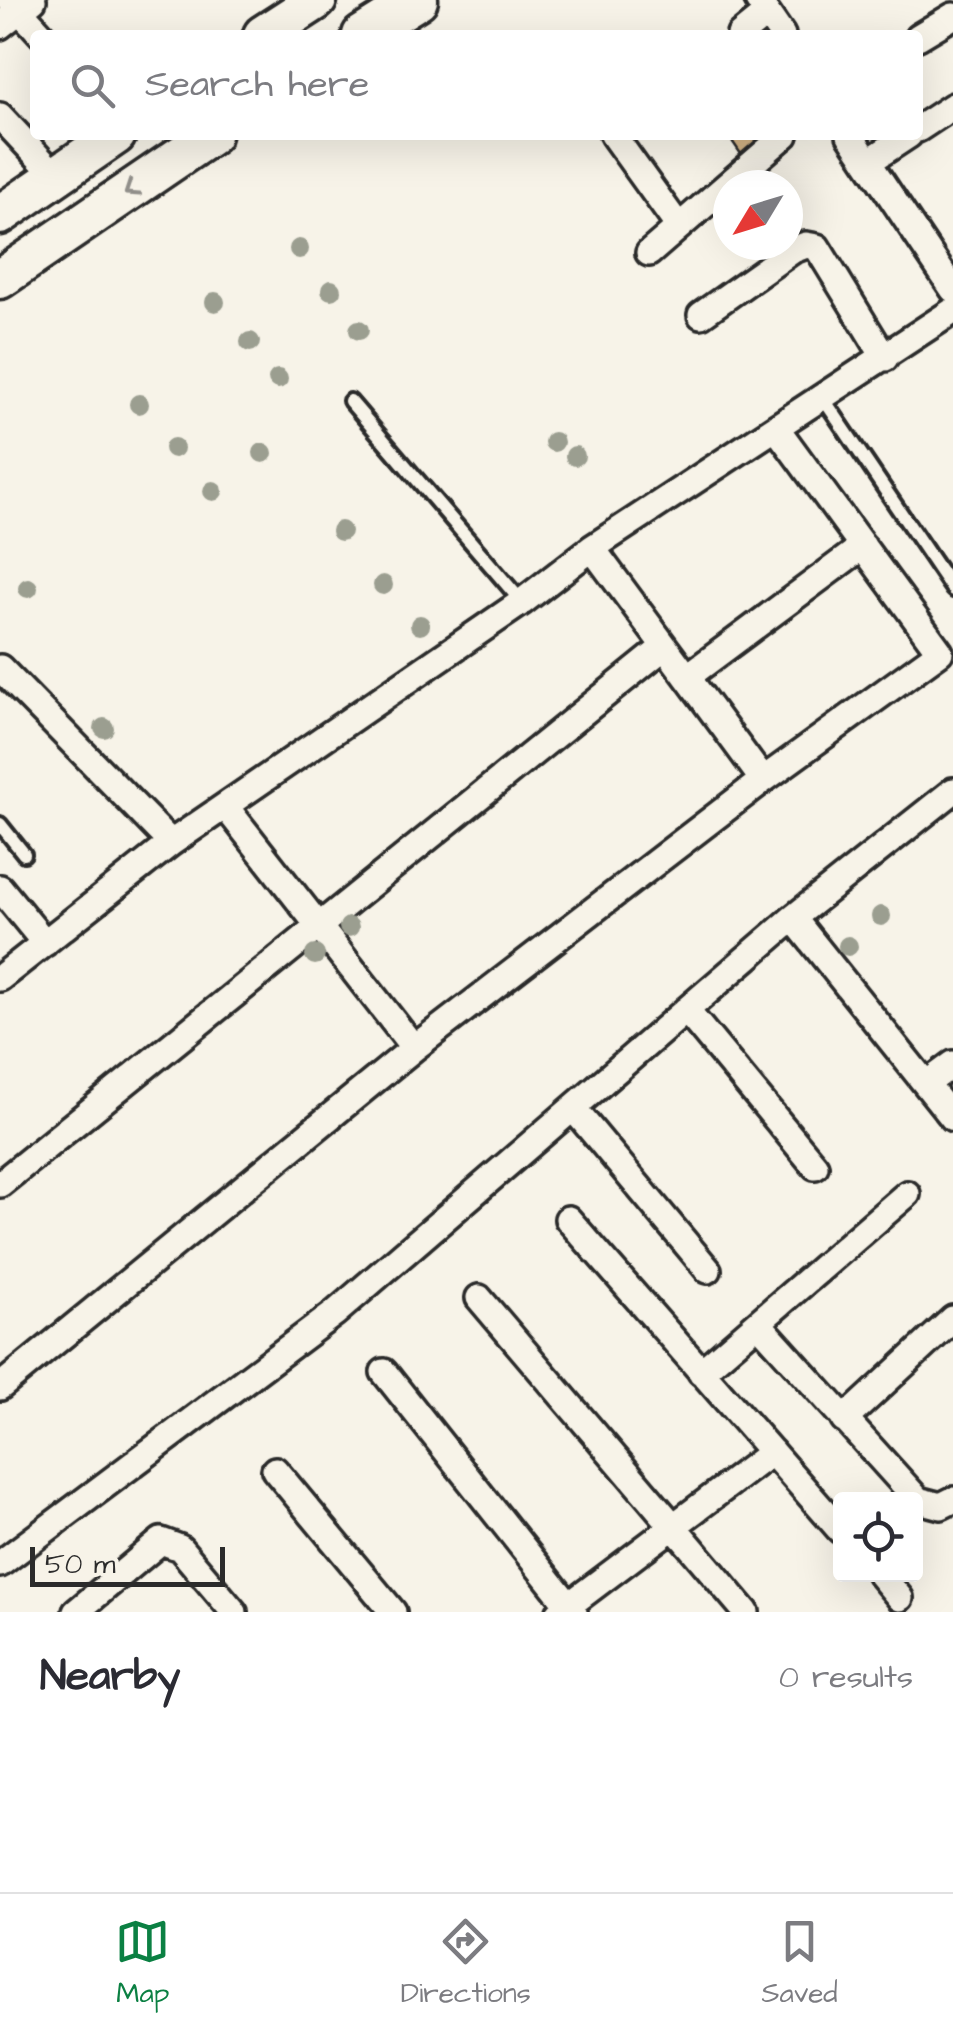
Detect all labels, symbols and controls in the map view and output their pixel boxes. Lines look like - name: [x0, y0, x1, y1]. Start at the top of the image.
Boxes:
- search box: [30, 30, 923, 140]
- icon: search: [65, 58, 120, 113]
- text: Search here: [145, 59, 369, 111]
- north arrow: [713, 170, 803, 260]
- one-way arrow: [123, 178, 142, 196]
- map controls: [833, 1492, 923, 1582]
- button: locate: [833, 1492, 923, 1582]
- scale bar: [30, 1542, 225, 1586]
- text: 50 m: [45, 1545, 116, 1584]
- text: Nearby: [40, 1648, 180, 1706]
- text: 0 results: [779, 1655, 913, 1700]
- tab: Map: [115, 1914, 170, 2013]
- tab: Directions: [401, 1914, 531, 2013]
- tab: Saved: [761, 1914, 838, 2013]

